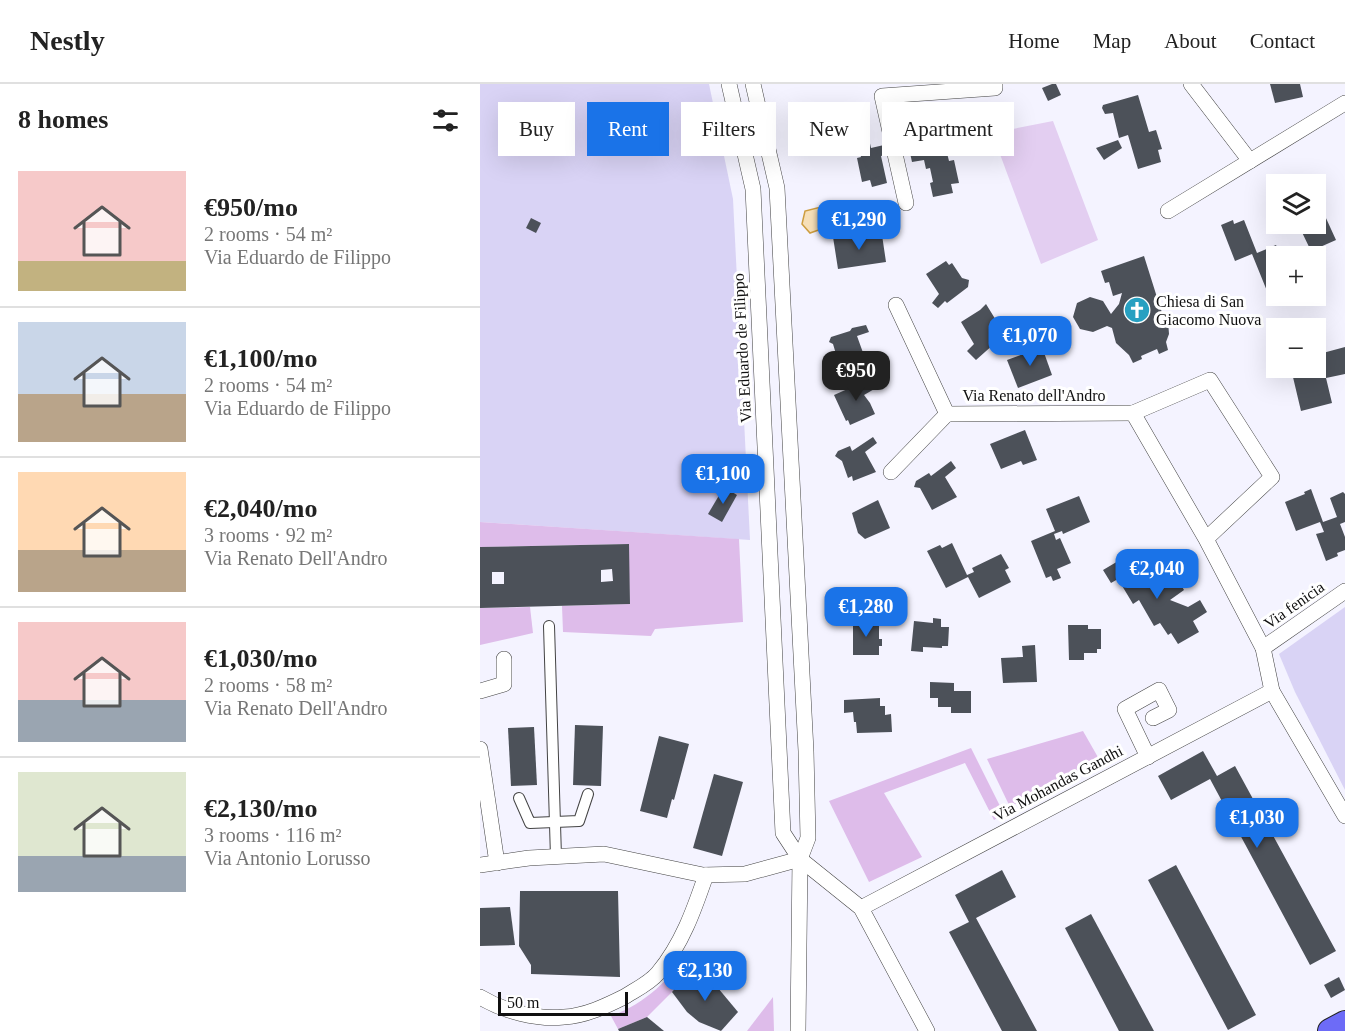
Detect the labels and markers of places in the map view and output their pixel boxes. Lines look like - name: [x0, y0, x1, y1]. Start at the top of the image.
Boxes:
- pin: €1,290: [810, 200, 908, 251]
- place label: Chiesa di San Giacomo Nuova: [1156, 293, 1261, 328]
- church icon: Chiesa di San Giacomo Nuova: [1122, 295, 1152, 325]
- pin: €1,070: [981, 316, 1079, 367]
- pin: €950: [820, 351, 892, 402]
- pin: €1,100: [674, 454, 772, 505]
- pin: €2,040: [1108, 549, 1206, 600]
- pin: €1,280: [817, 587, 915, 638]
- pin: €1,030: [1208, 798, 1306, 849]
- pin: €2,130: [656, 951, 754, 1002]

